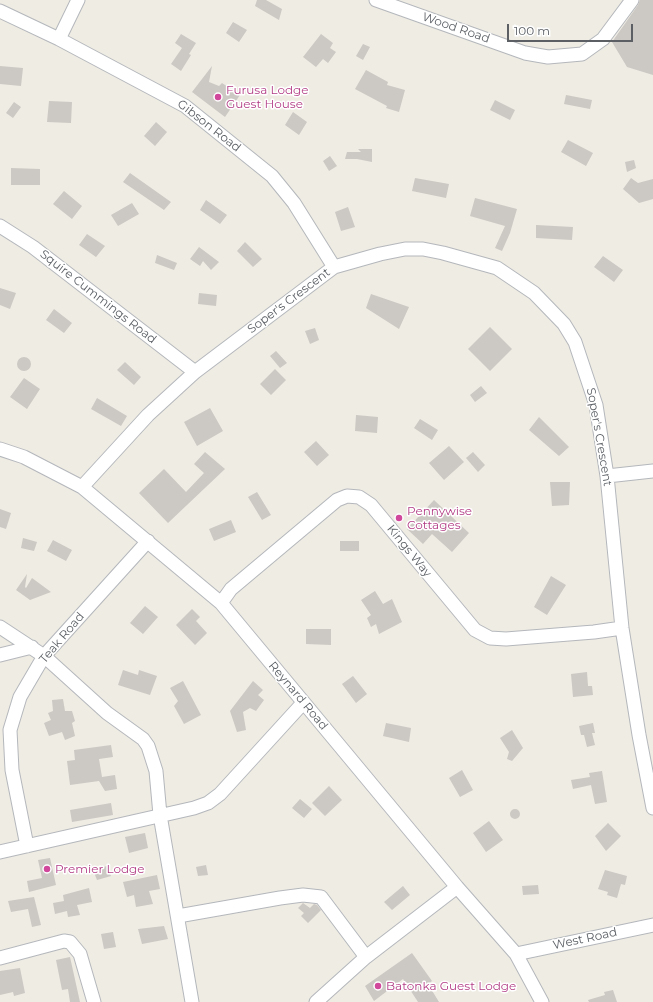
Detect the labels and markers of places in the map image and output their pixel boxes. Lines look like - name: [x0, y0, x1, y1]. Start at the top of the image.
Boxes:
- place label: Furusa Lodge Guest House: [226, 83, 309, 111]
- marker: Furusa Lodge Guest House: [213, 92, 223, 102]
- place label: Pennywise Cottages: [407, 504, 472, 532]
- marker: Pennywise Cottages: [394, 513, 404, 523]
- place label: Premier Lodge: [55, 862, 145, 876]
- marker: Premier Lodge: [42, 864, 52, 874]
- place label: Batonka Guest Lodge: [386, 979, 516, 993]
- marker: Batonka Guest Lodge: [373, 981, 383, 991]

